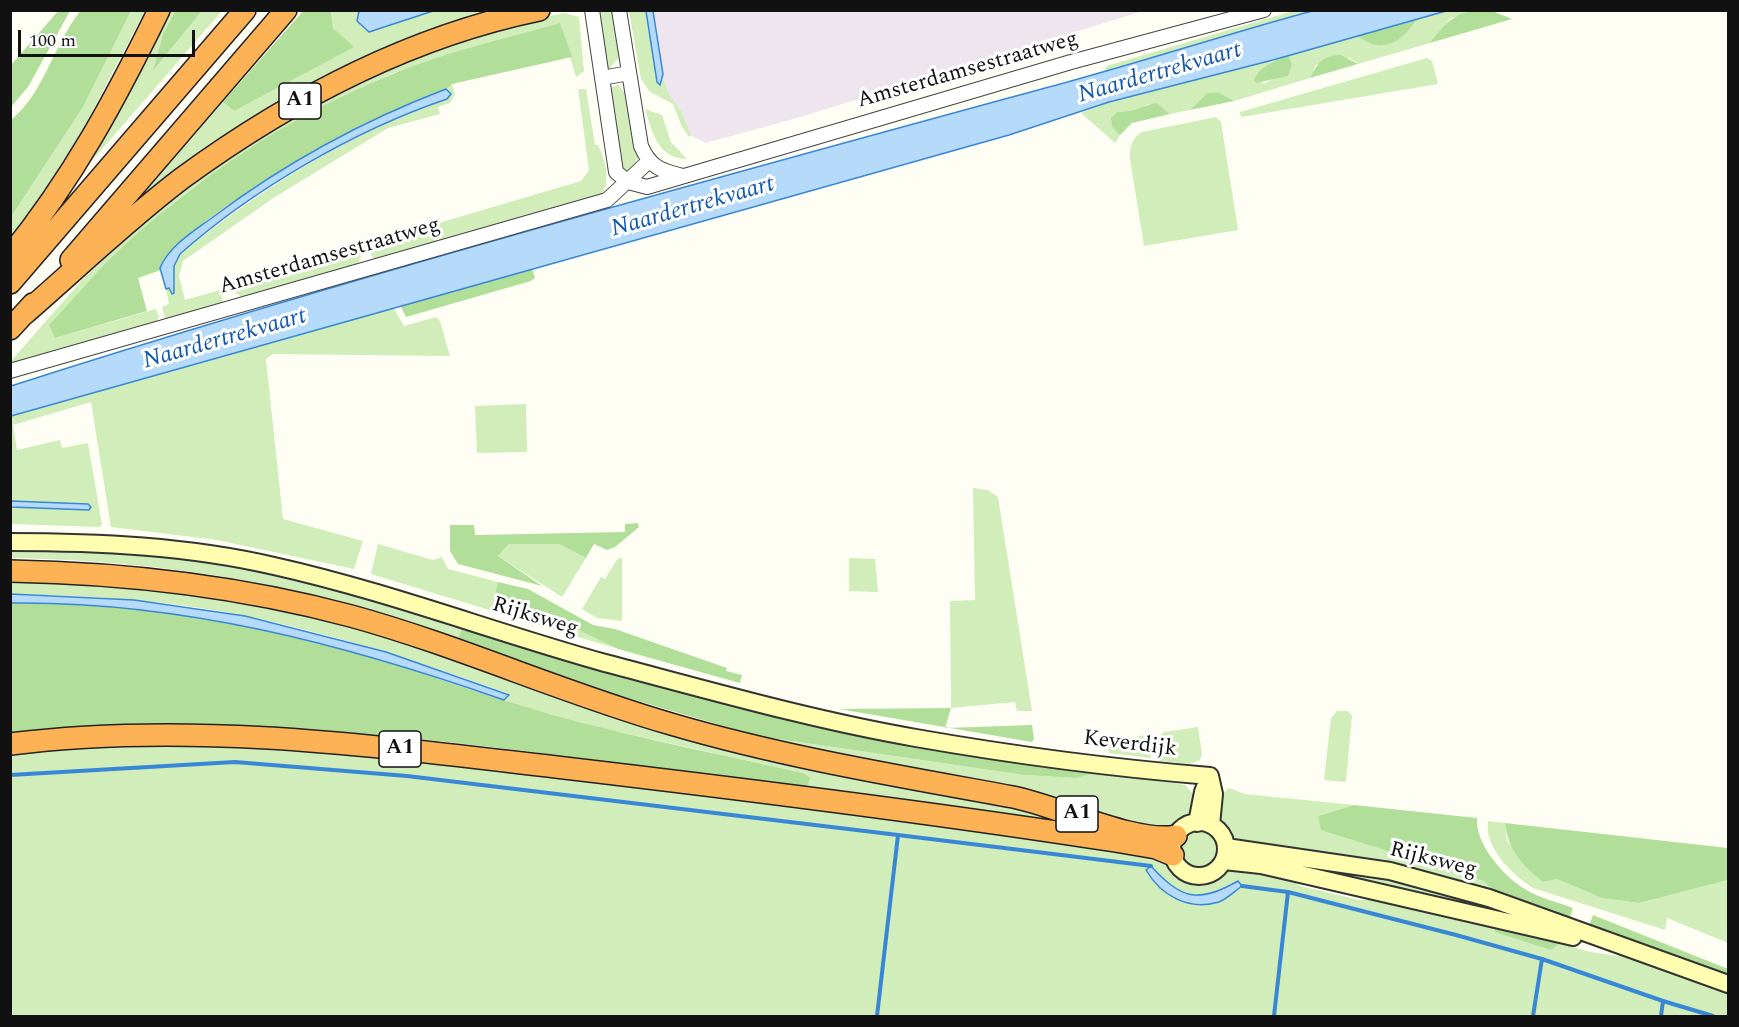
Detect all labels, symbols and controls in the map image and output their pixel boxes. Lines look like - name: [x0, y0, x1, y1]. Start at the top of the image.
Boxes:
- scale bar: [21, 18, 198, 56]
- text: 100 m: [29, 27, 76, 54]
- street label: Amsterdamsestraatweg: [854, 27, 1082, 115]
- water label: Naardertrekvaart: [1075, 37, 1245, 111]
- road number: A1: [279, 83, 321, 119]
- water label: Naardertrekvaart: [608, 171, 778, 245]
- street label: Amsterdamsestraatweg: [216, 213, 444, 301]
- water label: Naardertrekvaart: [140, 303, 310, 377]
- street label: Rijksweg: [489, 592, 581, 644]
- street label: Keverdijk: [1082, 726, 1178, 764]
- road number: A1: [379, 731, 421, 767]
- road number: A1: [1056, 796, 1098, 832]
- street label: Rijksweg: [1387, 837, 1479, 885]

